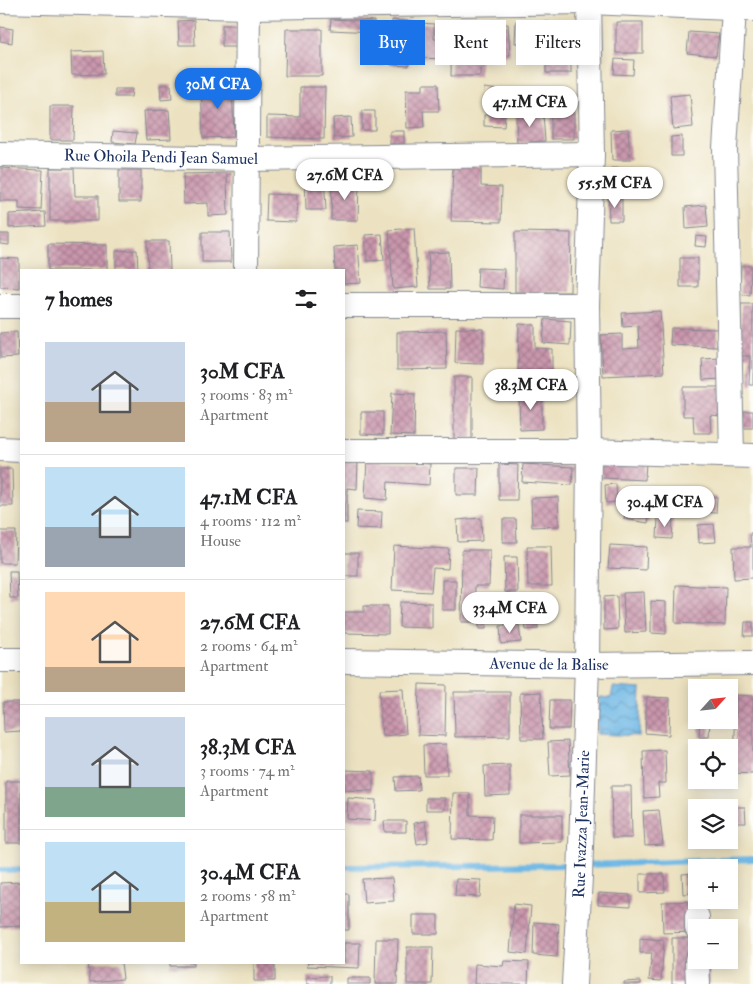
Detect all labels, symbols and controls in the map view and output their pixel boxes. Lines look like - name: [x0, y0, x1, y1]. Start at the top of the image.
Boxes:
- chip: Buy: [360, 20, 425, 65]
- chip: Rent: [435, 20, 506, 65]
- chip: Filters: [516, 20, 599, 65]
- pin: 30M CFA: [172, 68, 264, 110]
- text: 30M CFA: [186, 74, 250, 94]
- pin: 47.1M CFA: [473, 86, 587, 128]
- text: 47.1M CFA: [493, 92, 567, 112]
- street label: Rue Ohoila Pendi Jean Samuel: [64, 145, 258, 169]
- pin: 27.6M CFA: [288, 158, 402, 201]
- text: 27.6M CFA: [307, 165, 383, 185]
- pin: 55.5M CFA: [558, 166, 672, 209]
- text: 55.5M CFA: [578, 173, 652, 193]
- icon: filters: [292, 285, 320, 313]
- text: 7 homes: [45, 286, 112, 313]
- text: 30M CFA: [200, 358, 285, 385]
- icon: home: [85, 362, 145, 422]
- pin: 38.3M CFA: [474, 368, 588, 411]
- text: 38.3M CFA: [494, 375, 568, 395]
- text: 3 rooms · 83 m²: [200, 385, 293, 405]
- text: Apartment: [200, 405, 268, 425]
- text: 47.1M CFA: [200, 484, 298, 511]
- pin: 30.4M CFA: [608, 486, 722, 528]
- icon: home: [85, 487, 145, 547]
- text: 30.4M CFA: [627, 492, 703, 512]
- text: 4 rooms · 112 m²: [200, 511, 301, 531]
- text: House: [200, 531, 241, 551]
- pin: 33.4M CFA: [453, 592, 567, 634]
- text: 33.4M CFA: [473, 598, 547, 618]
- text: 27.6M CFA: [200, 609, 300, 636]
- icon: home: [85, 612, 145, 672]
- text: 2 rooms · 64 m²: [200, 636, 298, 656]
- street label: Avenue de la Balise: [488, 653, 609, 675]
- text: Apartment: [200, 656, 268, 676]
- north arrow: [688, 679, 738, 729]
- map controls: [688, 679, 738, 969]
- text: 38.3M CFA: [200, 734, 296, 761]
- icon: home: [85, 737, 145, 797]
- button: locate: [688, 739, 738, 789]
- street label: Rue Ivazza Jean-Marie: [569, 750, 594, 899]
- text: 3 rooms · 74 m²: [200, 761, 294, 781]
- text: Apartment: [200, 781, 268, 801]
- button: layers: [688, 799, 738, 849]
- text: 30.4M CFA: [200, 859, 301, 886]
- button: +: [688, 859, 738, 909]
- icon: home: [85, 862, 145, 922]
- text: 2 rooms · 58 m²: [200, 886, 295, 906]
- text: Apartment: [200, 906, 268, 926]
- button: −: [688, 919, 738, 969]

